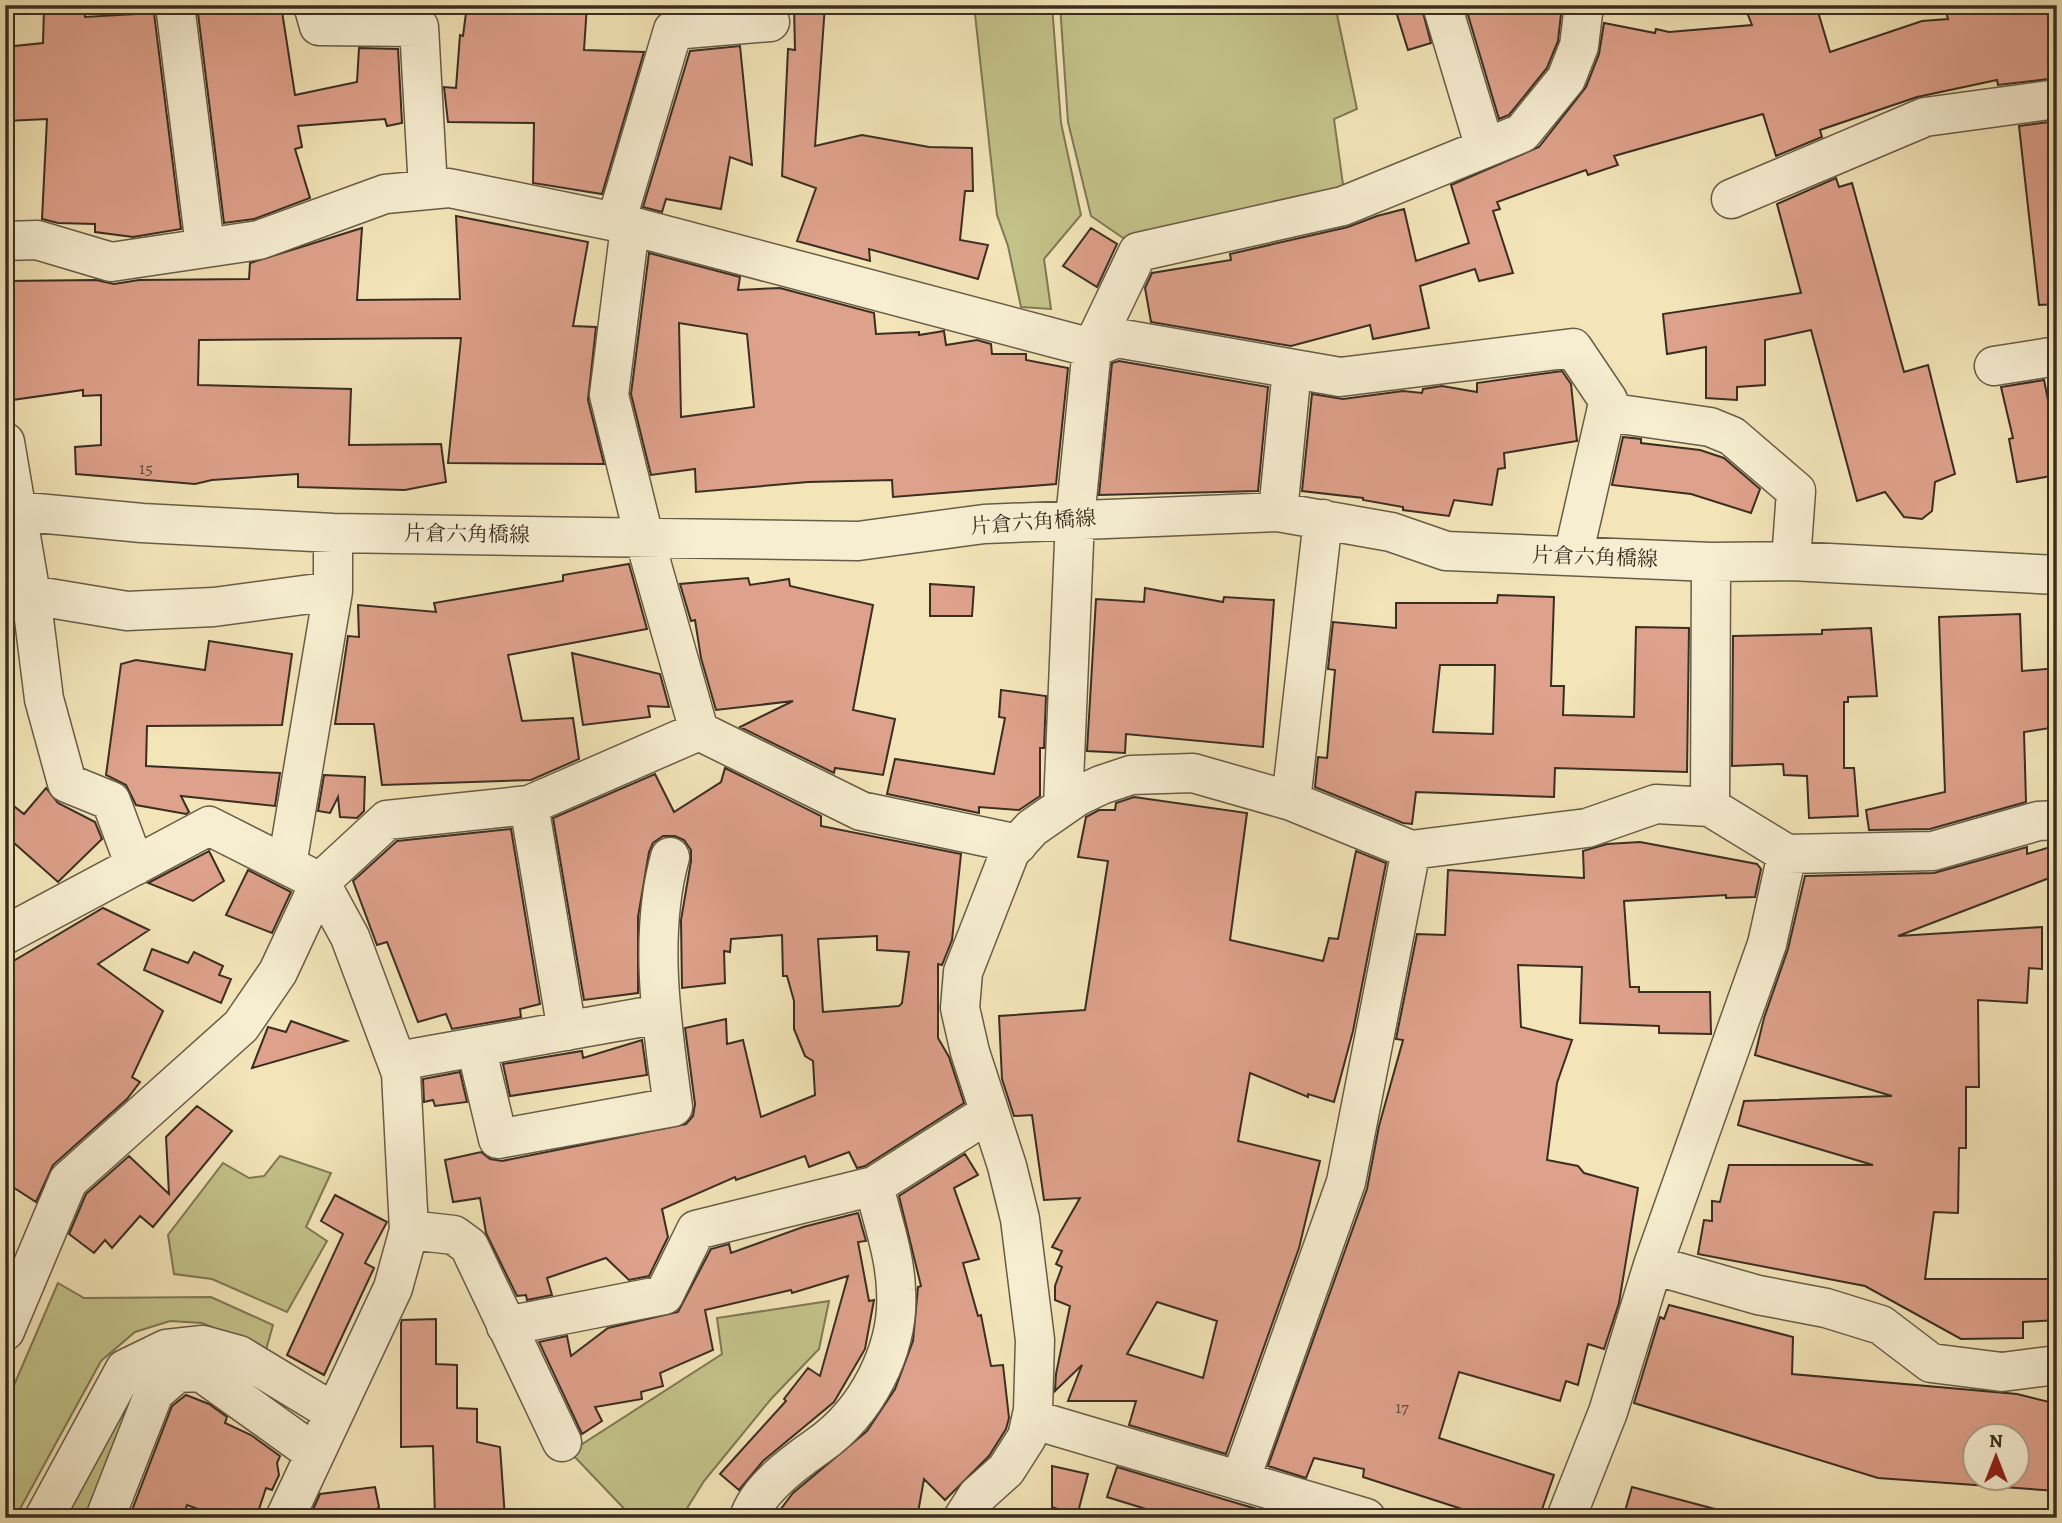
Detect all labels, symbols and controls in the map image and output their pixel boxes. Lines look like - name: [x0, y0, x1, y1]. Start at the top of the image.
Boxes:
- house number: 15: [139, 456, 153, 480]
- street label: 片倉六角橋線: [969, 504, 1097, 540]
- street label: 片倉六角橋線: [404, 519, 530, 549]
- street label: 片倉六角橋線: [1532, 541, 1658, 573]
- house number: 17: [1395, 1395, 1409, 1419]
- north arrow: [1960, 1422, 2030, 1492]
- text: N: [1989, 1428, 2003, 1454]

